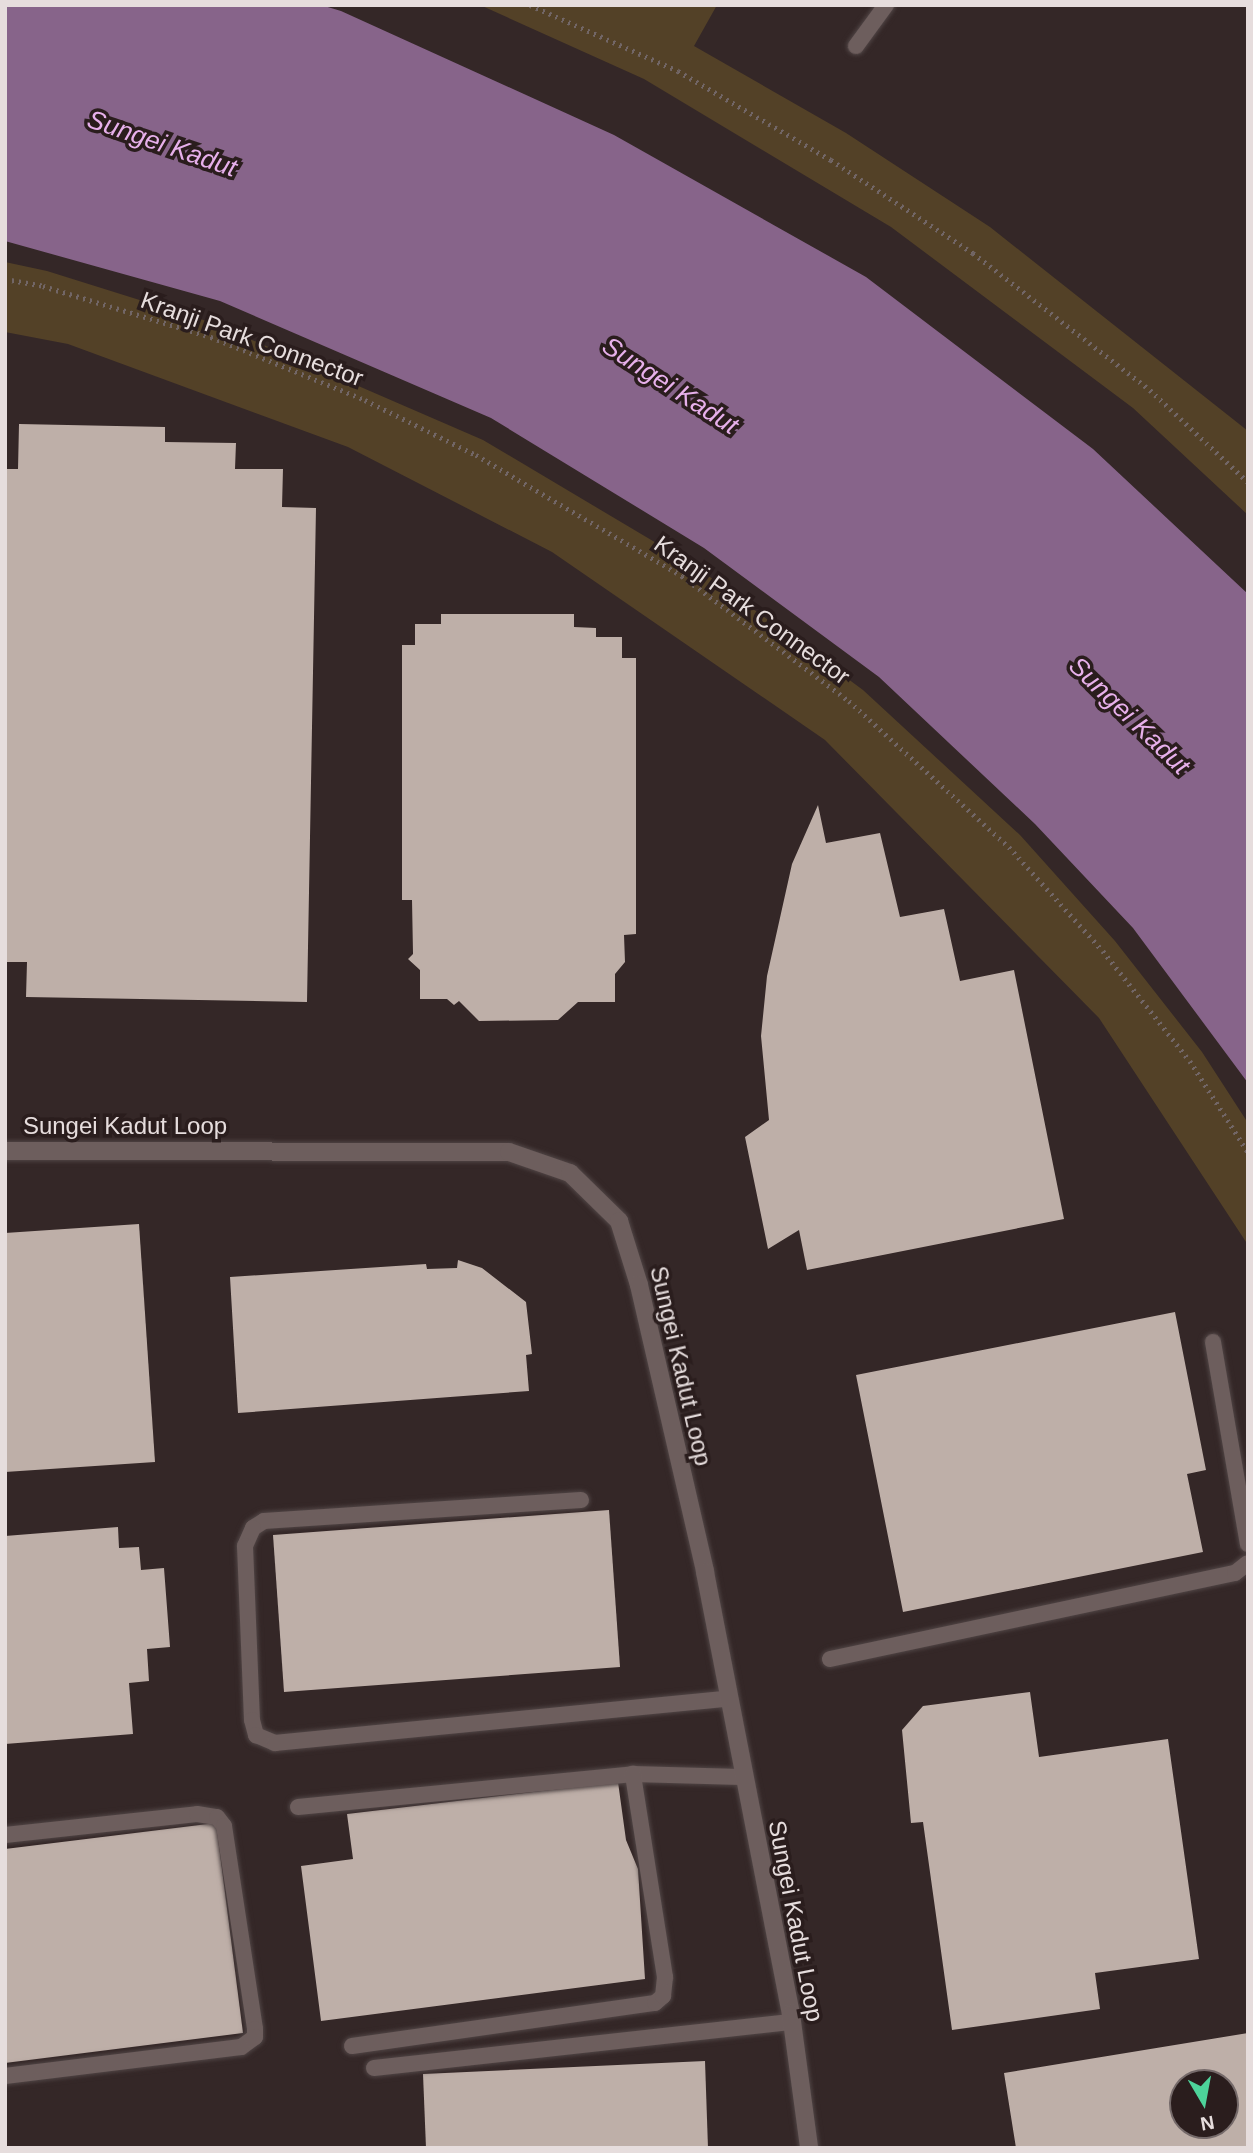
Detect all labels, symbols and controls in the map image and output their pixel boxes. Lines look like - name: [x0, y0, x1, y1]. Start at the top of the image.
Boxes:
- water label: Sungei Kadut: [83, 104, 241, 184]
- street label: Kranji Park Connector: [137, 285, 367, 393]
- water label: Sungei Kadut: [596, 330, 744, 442]
- street label: Kranji Park Connector: [649, 529, 855, 691]
- water label: Sungei Kadut: [1062, 651, 1196, 781]
- street label: Sungei Kadut Loop: [23, 1112, 227, 1140]
- street label: Sungei Kadut Loop: [644, 1263, 718, 1469]
- street label: Sungei Kadut Loop: [762, 1818, 830, 2024]
- north arrow: [1169, 2069, 1239, 2139]
- text: N: [1199, 2112, 1216, 2135]

